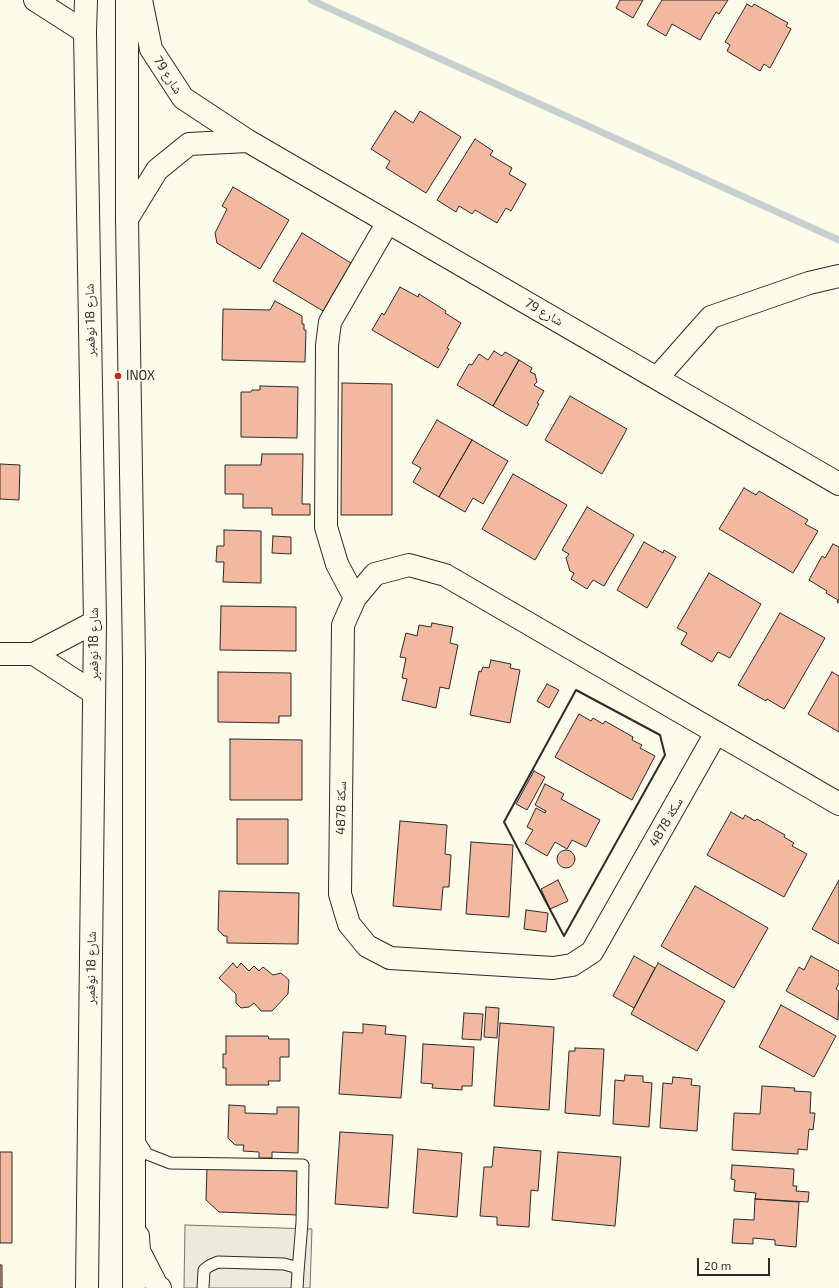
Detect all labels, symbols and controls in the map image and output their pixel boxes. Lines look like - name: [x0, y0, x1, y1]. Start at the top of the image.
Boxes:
- street label: 79 شارع: [150, 53, 186, 97]
- street label: شارع 18 نوفمبر: [82, 283, 98, 357]
- street label: 79 شارع: [522, 295, 566, 329]
- place label: INOX: [126, 368, 155, 384]
- marker: INOX: [113, 371, 123, 381]
- street label: شارع 18 نوفمبر: [86, 607, 102, 681]
- street label: سكة 4878: [333, 781, 349, 835]
- street label: سكة 4878: [646, 795, 686, 849]
- street label: شارع 18 نوفمبر: [83, 931, 99, 1005]
- scale bar: [699, 1250, 772, 1276]
- text: 20 m: [704, 1258, 731, 1272]

